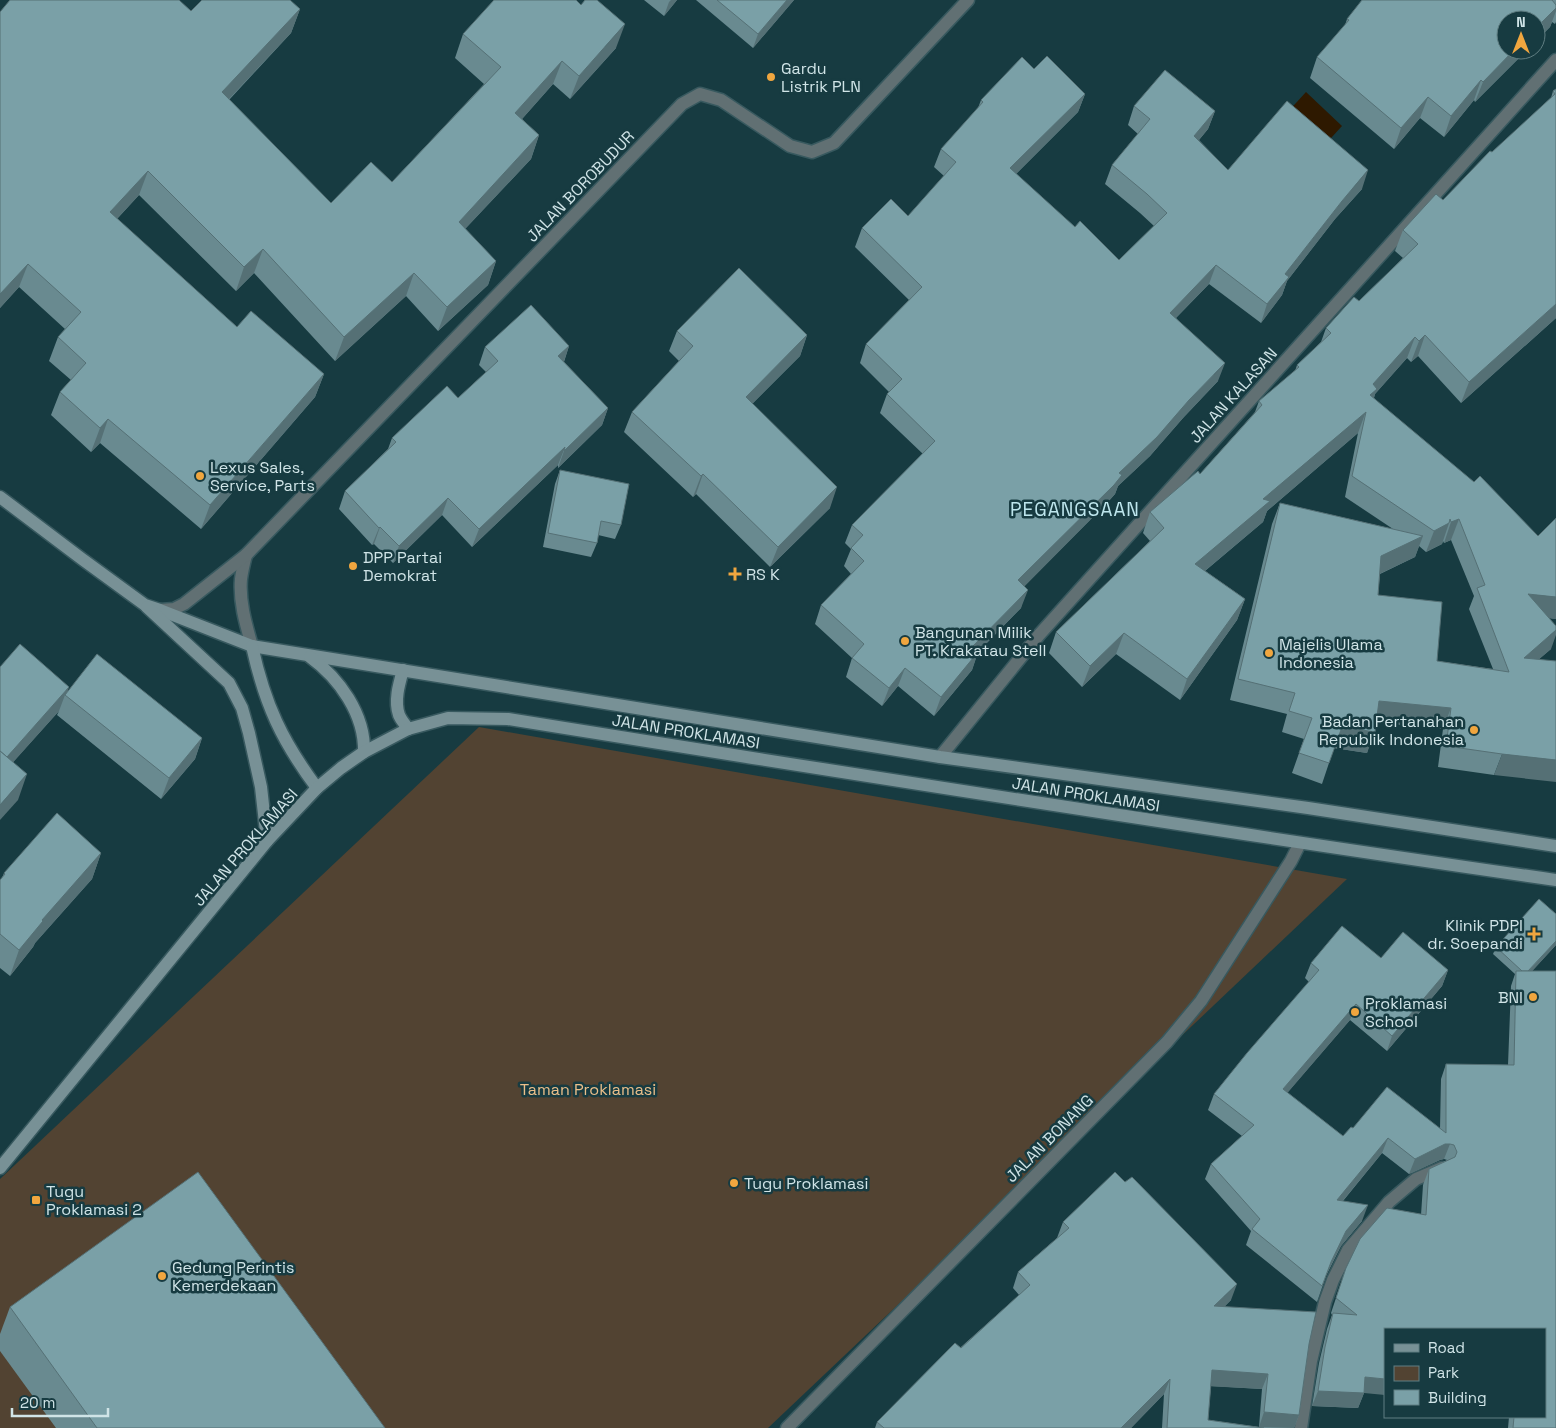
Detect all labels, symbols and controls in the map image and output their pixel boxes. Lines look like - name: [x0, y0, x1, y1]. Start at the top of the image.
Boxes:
- north arrow: [1496, 10, 1546, 60]
- text: N: [1516, 13, 1526, 31]
- place label: Gardu Listrik PLN: [781, 58, 861, 97]
- marker: Gardu Listrik PLN: [765, 71, 777, 83]
- street label: JALAN BOROBUDUR: [522, 126, 639, 246]
- street label: JALAN KALASAN: [1185, 343, 1282, 448]
- place label: Lexus Sales, Service, Parts: [210, 457, 315, 496]
- marker: Lexus Sales, Service, Parts: [194, 470, 206, 482]
- district label: PEGANGSAAN: [1010, 497, 1140, 522]
- place label: DPP Partai Demokrat: [363, 547, 442, 586]
- marker: DPP Partai Demokrat: [347, 560, 359, 572]
- place label: RS K: [746, 564, 780, 585]
- marker: RS K: [728, 567, 742, 581]
- place label: Bangunan Milik PT. Krakatau Stell: [915, 622, 1046, 661]
- place label: Majelis Ulama Indonesia: [1279, 634, 1383, 673]
- marker: Bangunan Milik PT. Krakatau Stell: [899, 635, 911, 647]
- marker: Majelis Ulama Indonesia: [1263, 647, 1275, 659]
- street label: JALAN PROKLAMASI: [611, 709, 761, 754]
- place label: Badan Pertanahan Republik Indonesia: [1319, 711, 1464, 750]
- marker: Badan Pertanahan Republik Indonesia: [1468, 724, 1480, 736]
- street label: JALAN PROKLAMASI: [1011, 772, 1161, 817]
- street label: JALAN PROKLAMASI: [188, 784, 302, 911]
- place label: Klinik PDPI dr. Soepandi: [1427, 915, 1523, 954]
- marker: Klinik PDPI dr. Soepandi: [1527, 927, 1541, 941]
- place label: BNI: [1498, 987, 1523, 1008]
- marker: BNI: [1527, 991, 1539, 1003]
- place label: Proklamasi School: [1365, 993, 1447, 1032]
- marker: Proklamasi School: [1349, 1006, 1361, 1018]
- park label: Taman Proklamasi: [520, 1079, 656, 1100]
- street label: JALAN BONANG: [1001, 1090, 1098, 1187]
- place label: Tugu Proklamasi: [744, 1173, 868, 1194]
- marker: Tugu Proklamasi: [728, 1177, 740, 1189]
- place label: Tugu Proklamasi 2: [46, 1181, 142, 1220]
- marker: Tugu Proklamasi 2: [30, 1194, 42, 1206]
- place label: Gedung Perintis Kemerdekaan: [172, 1257, 294, 1296]
- marker: Gedung Perintis Kemerdekaan: [156, 1270, 168, 1282]
- legend: [1384, 1328, 1546, 1418]
- text: Road: [1428, 1338, 1465, 1357]
- text: Park: [1428, 1363, 1459, 1382]
- scale bar: [12, 1386, 109, 1418]
- text: Building: [1428, 1388, 1487, 1407]
- text: 20 m: [20, 1393, 55, 1412]

